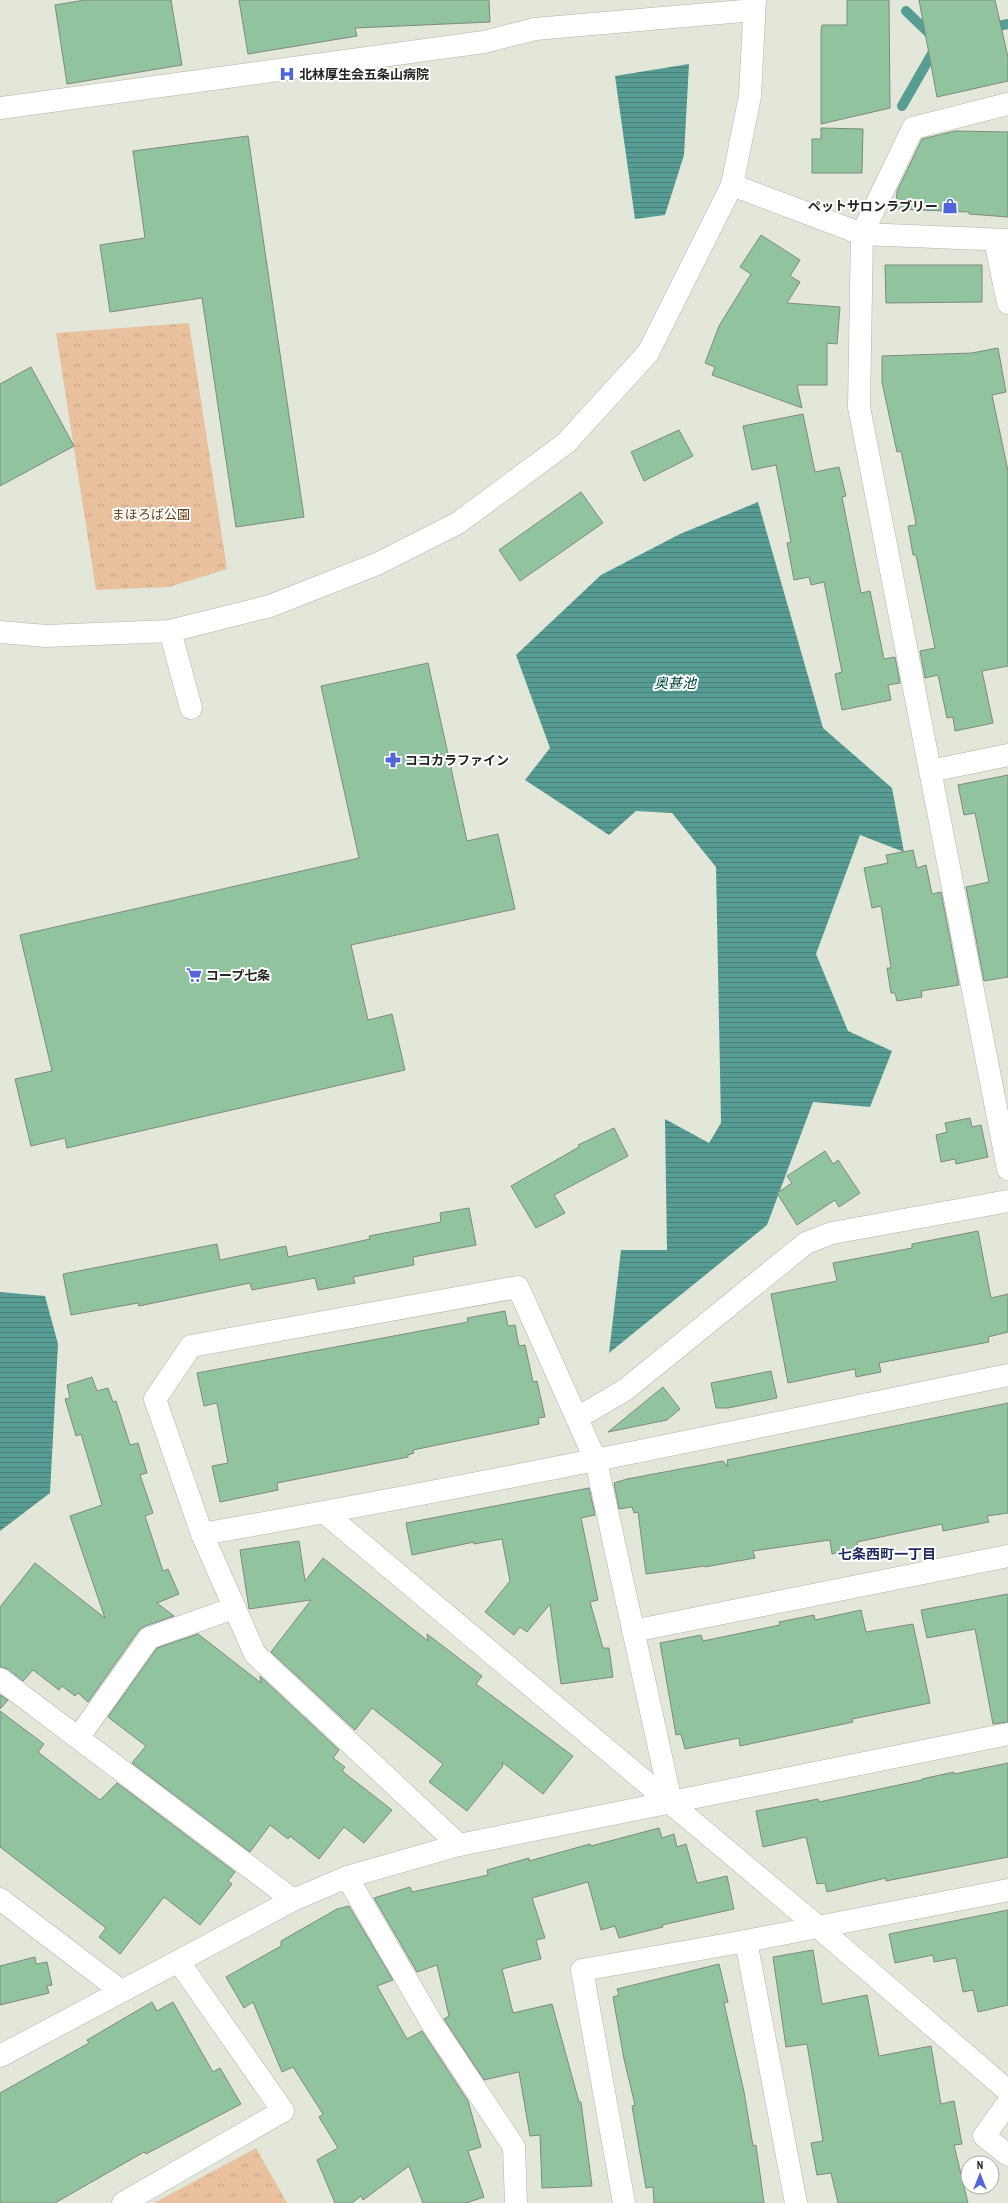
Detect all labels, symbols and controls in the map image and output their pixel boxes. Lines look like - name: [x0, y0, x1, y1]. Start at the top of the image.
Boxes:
- hospital icon: 北林厚生会五条山病院: [278, 65, 296, 83]
- place label: 北林厚生会五条山病院: [299, 66, 429, 83]
- shop icon: ペットサロンラブリー: [941, 197, 959, 215]
- place label: ペットサロンラブリー: [808, 198, 938, 215]
- park label: まほろば公園: [112, 506, 190, 523]
- water label: 奥甚池: [654, 674, 698, 692]
- pharmacy icon: ココカラファイン: [384, 751, 402, 769]
- place label: ココカラファイン: [405, 752, 509, 769]
- supermarket icon: コープ七条: [185, 966, 203, 984]
- place label: コープ七条: [206, 967, 270, 984]
- district label: 七条西町一丁目: [838, 1545, 936, 1563]
- north arrow: [960, 2155, 1000, 2195]
- text: N: [977, 2158, 983, 2172]

